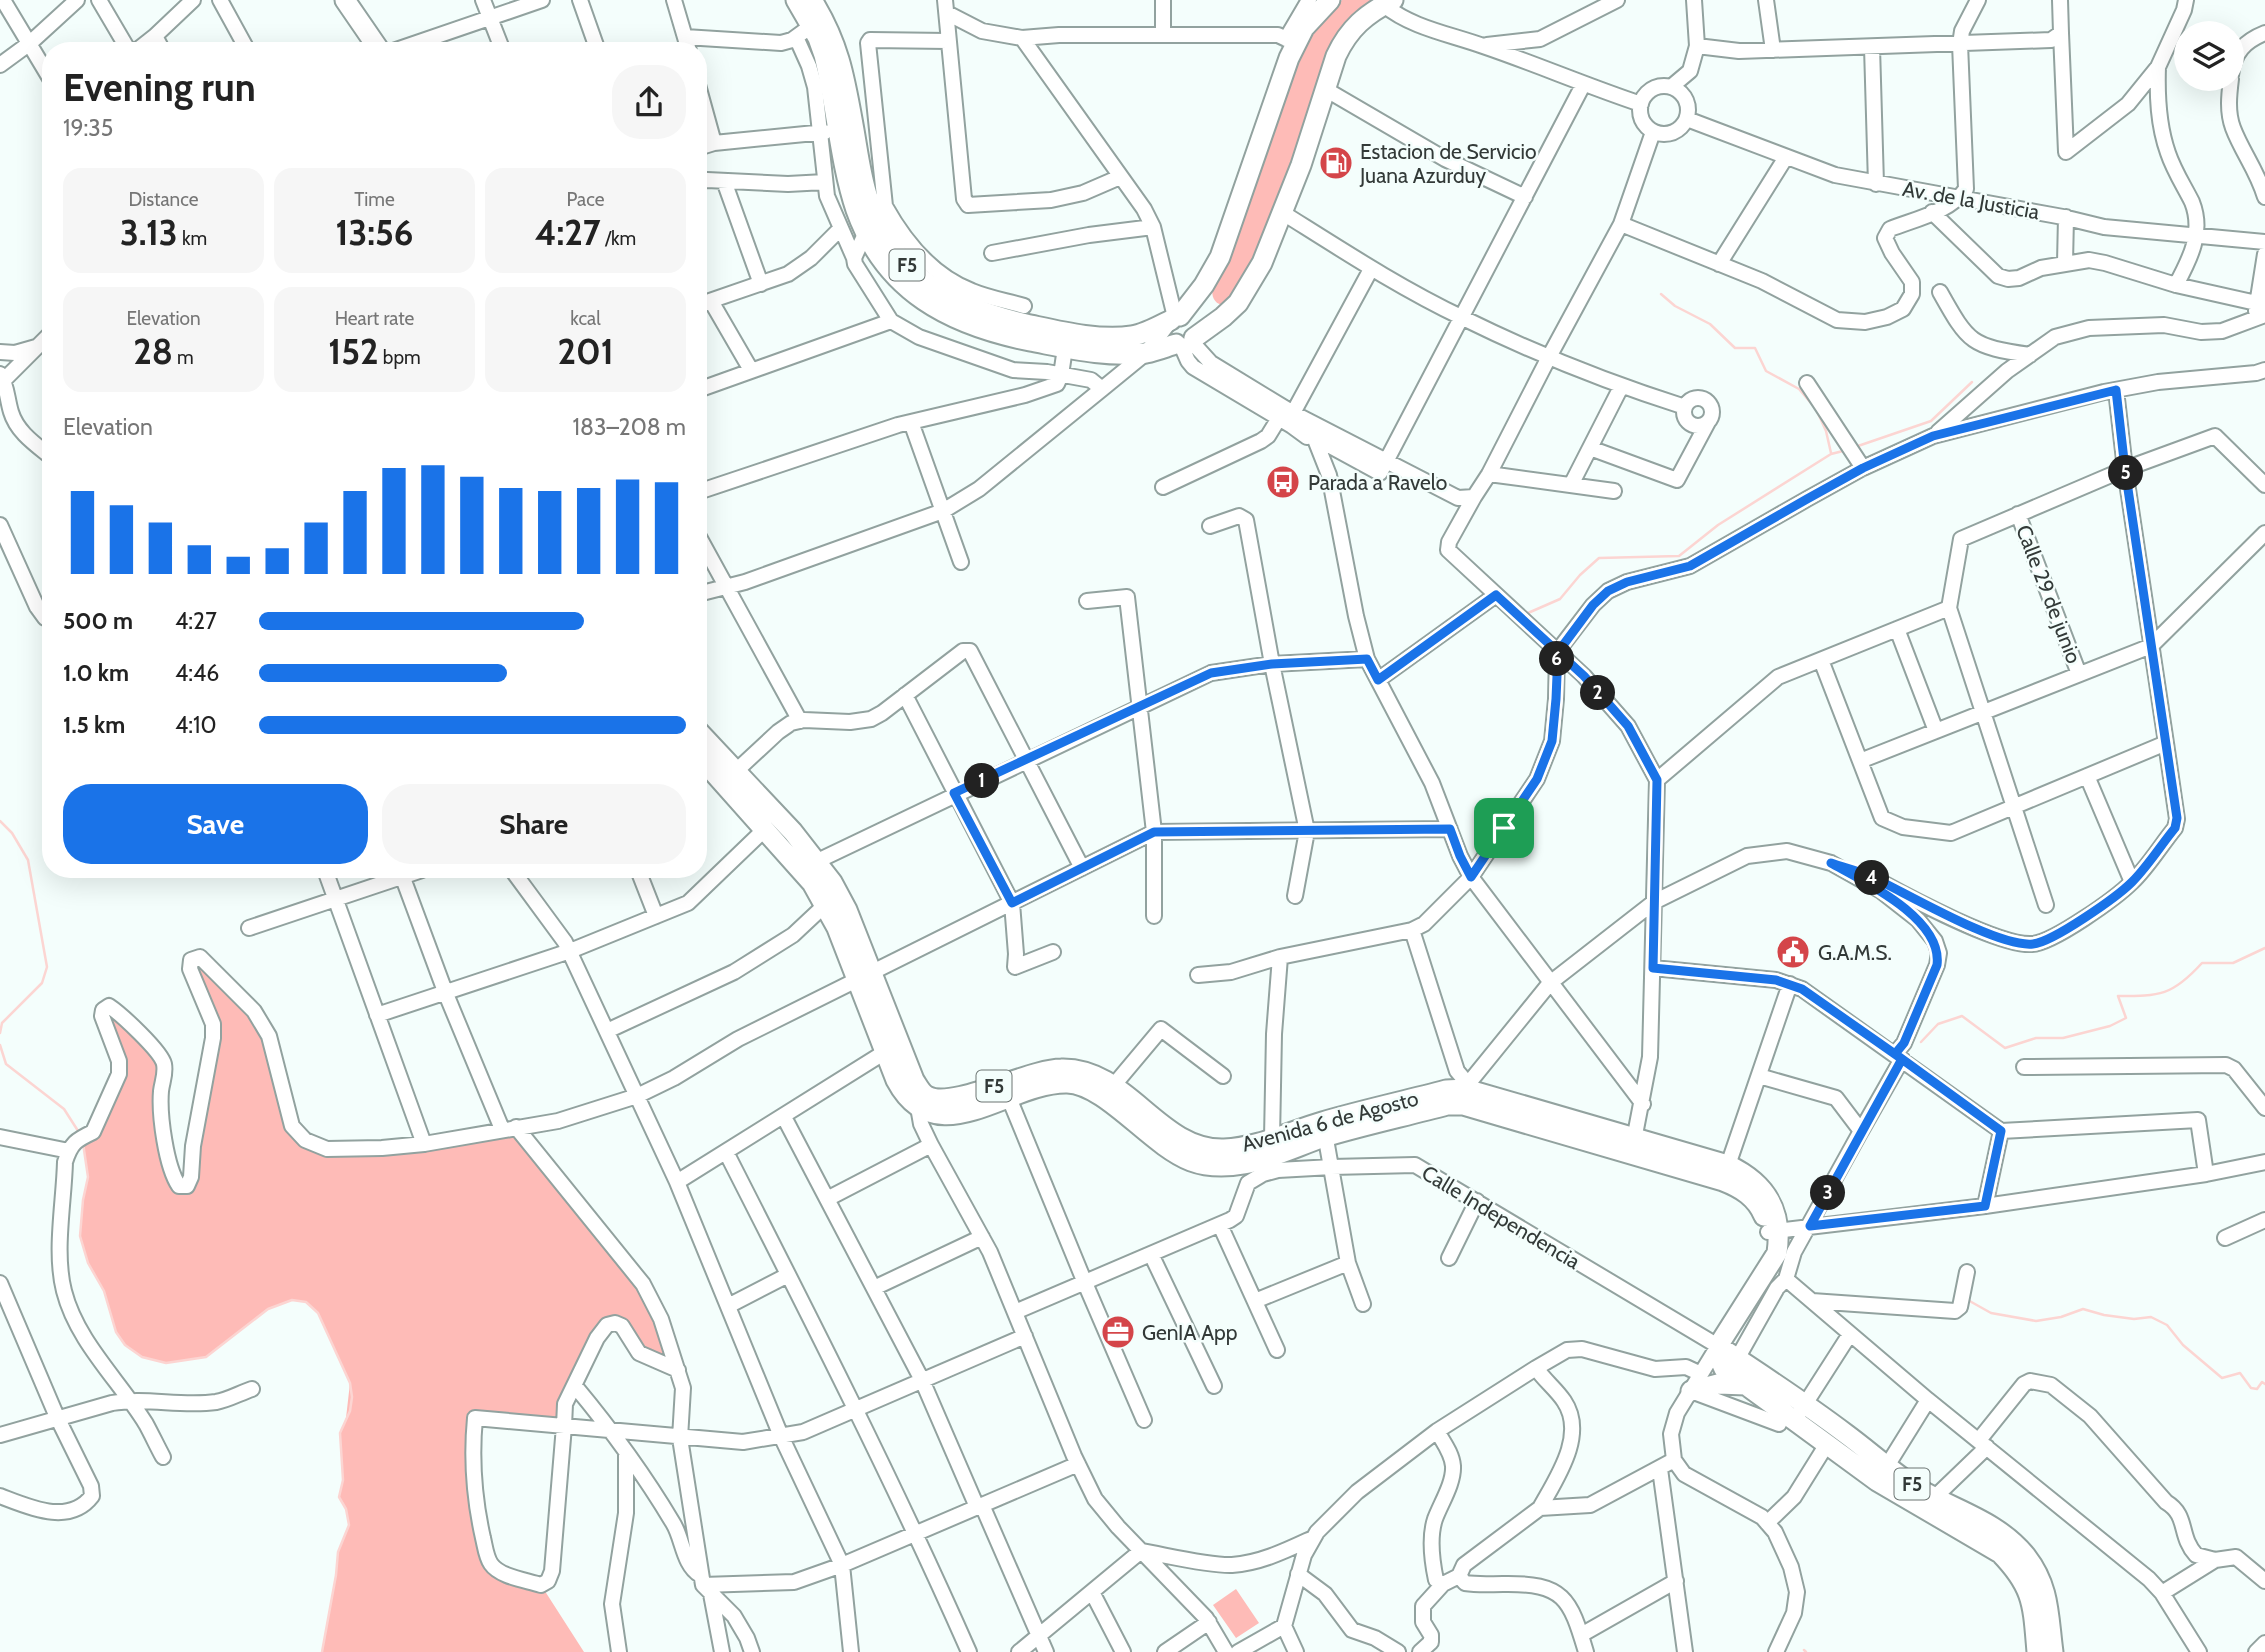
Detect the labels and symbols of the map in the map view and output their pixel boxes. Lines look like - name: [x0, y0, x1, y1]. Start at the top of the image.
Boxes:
- place label: Estacion de Servicio Juana Azurduy: [1359, 139, 1536, 188]
- fuel station icon: Estacion de Servicio Juana Azurduy: [1317, 144, 1355, 182]
- street label: Av. de la Justicia: [1901, 176, 2041, 224]
- road number: F5: [890, 249, 925, 280]
- pin: 5: [2108, 456, 2144, 490]
- bus stop icon: Parada a Ravelo: [1264, 463, 1302, 501]
- place label: Parada a Ravelo: [1308, 470, 1447, 495]
- street label: Calle 29 de junio: [2010, 521, 2087, 667]
- pin: 6: [1540, 642, 1574, 676]
- pin: 2: [1580, 676, 1616, 710]
- pin: 1: [964, 764, 1000, 798]
- pin: [1474, 798, 1534, 858]
- pin: 4: [1854, 860, 1890, 896]
- public building icon: G.A.M.S.: [1774, 933, 1812, 971]
- place label: G.A.M.S.: [1818, 940, 1892, 965]
- road number: F5: [976, 1070, 1012, 1102]
- street label: Avenida 6 de Agosto: [1239, 1085, 1421, 1157]
- street label: Calle Independencia: [1417, 1160, 1585, 1274]
- pin: 3: [1811, 1176, 1846, 1210]
- office icon: GenIA App: [1099, 1313, 1137, 1351]
- place label: GenIA App: [1142, 1320, 1237, 1345]
- road number: F5: [1895, 1468, 1930, 1500]

